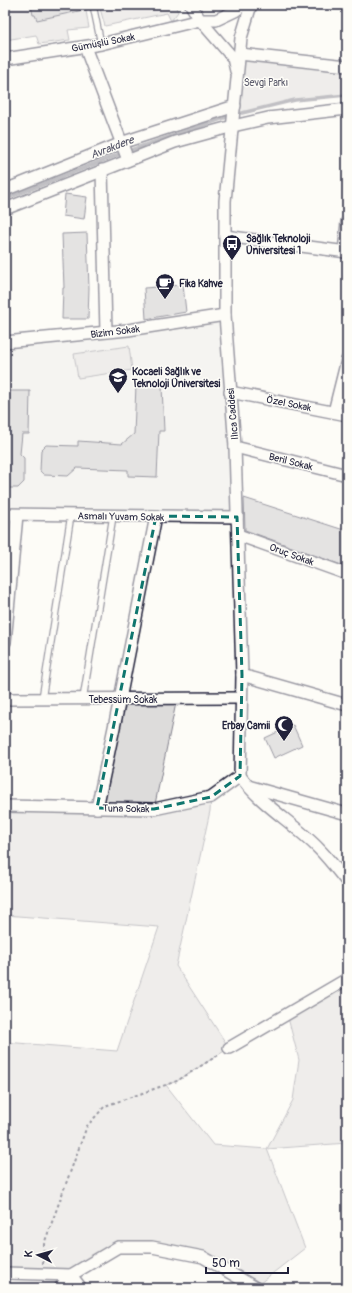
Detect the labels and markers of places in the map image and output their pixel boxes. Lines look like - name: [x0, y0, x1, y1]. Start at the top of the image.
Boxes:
- bus stop icon: Sağlık Teknoloji Üniversitesi 1: [221, 233, 243, 261]
- place label: Sağlık Teknoloji Üniversitesi 1: [246, 233, 310, 257]
- cafe icon: Fika Kahve: [154, 272, 176, 300]
- place label: Fika Kahve: [179, 278, 224, 290]
- school or university icon: Kocaeli Sağlık ve Teknoloji Üniversitesi: [107, 366, 129, 394]
- place label: Kocaeli Sağlık ve Teknoloji Üniversitesi: [131, 366, 220, 390]
- mosque icon: Erbay Camii: [273, 714, 295, 742]
- place label: Erbay Camii: [222, 720, 270, 732]

